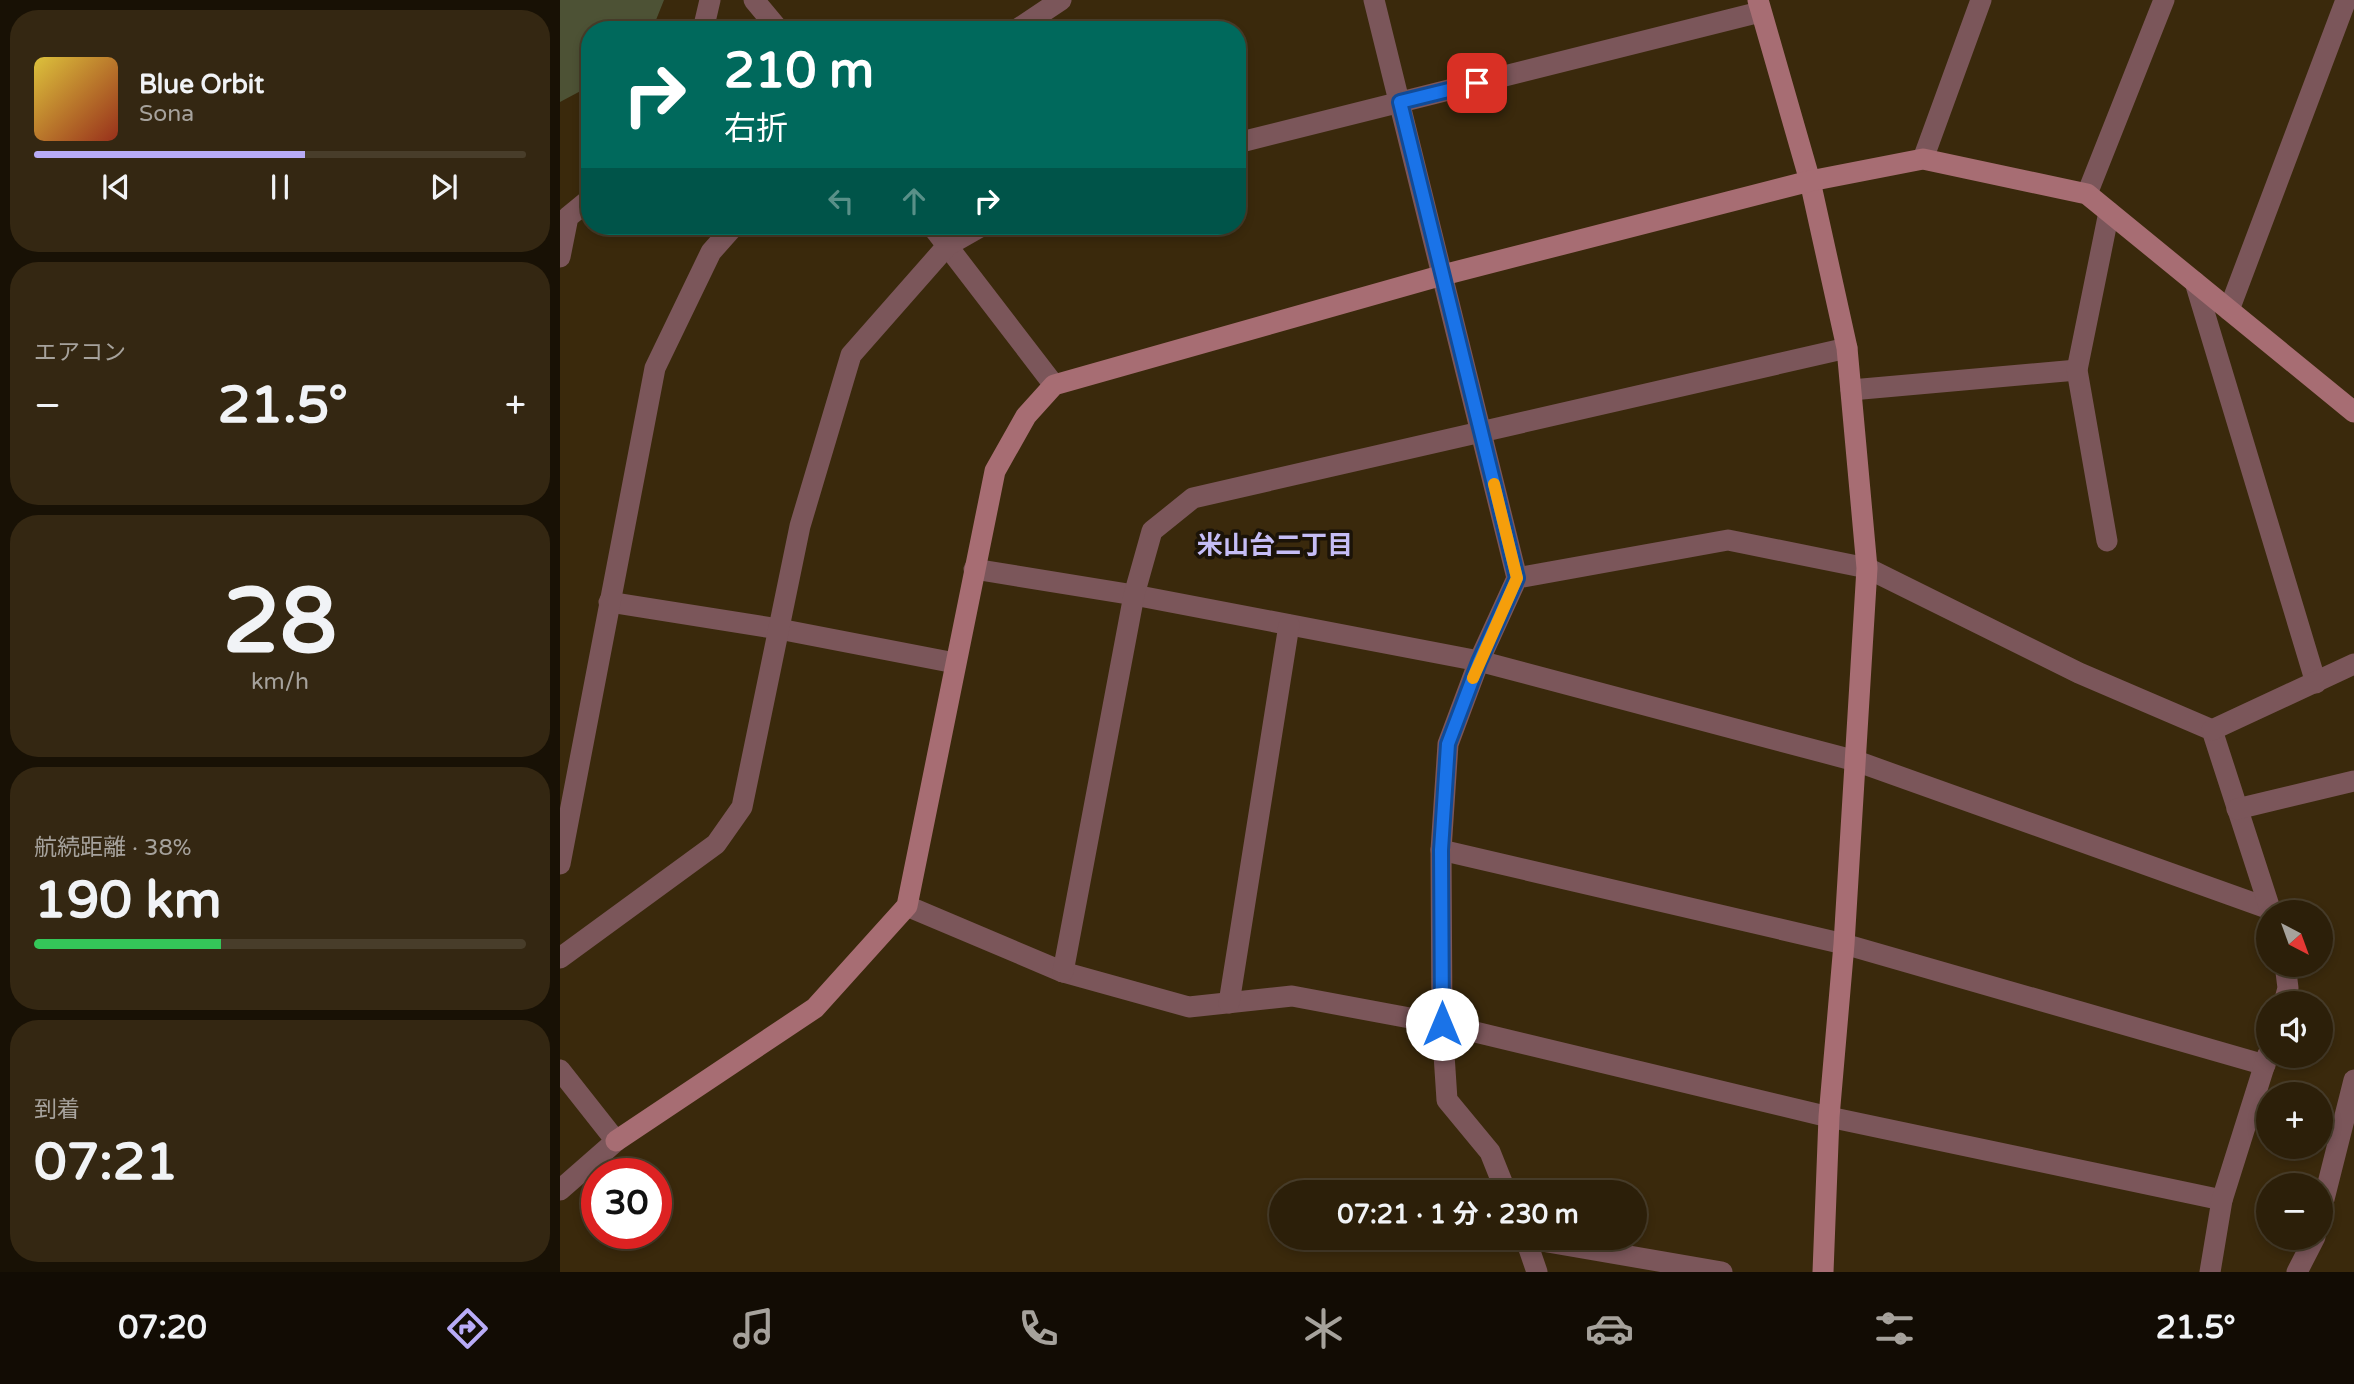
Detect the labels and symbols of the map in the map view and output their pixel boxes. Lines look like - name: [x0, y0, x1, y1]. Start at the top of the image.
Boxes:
- pin: [1447, 53, 1507, 113]
- district label: 米山台二丁目: [1197, 530, 1353, 561]
- north arrow: [2256, 900, 2333, 976]
- position arrow: [1405, 987, 1479, 1061]
- speed limit sign: 30: [581, 1158, 672, 1249]

